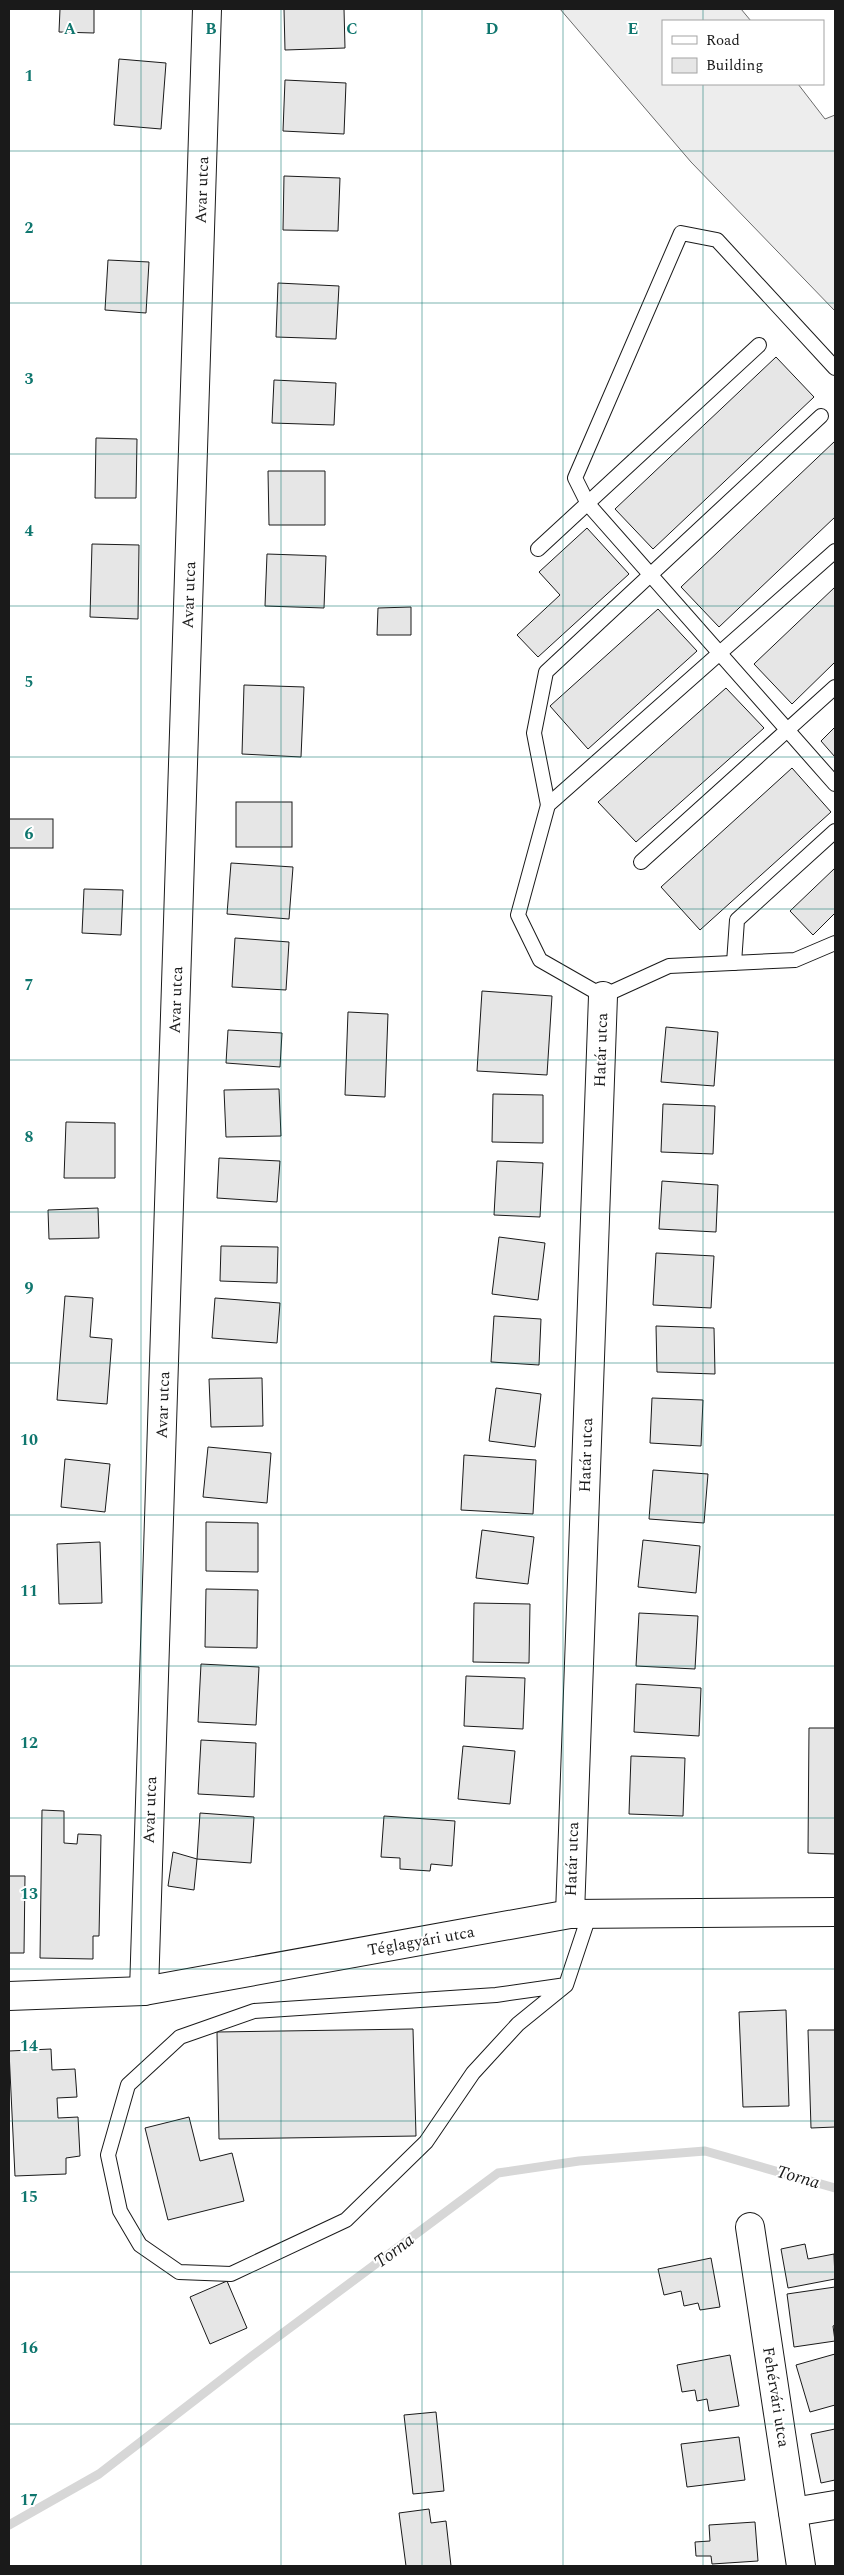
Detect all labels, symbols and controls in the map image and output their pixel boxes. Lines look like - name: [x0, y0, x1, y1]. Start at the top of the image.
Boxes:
- text: A: [64, 17, 77, 41]
- text: B: [205, 17, 217, 41]
- text: C: [346, 17, 358, 41]
- text: D: [486, 17, 499, 41]
- text: E: [628, 17, 638, 41]
- legend: [662, 20, 824, 85]
- text: Road: [706, 29, 740, 52]
- text: Building: [706, 54, 763, 77]
- text: 1: [25, 64, 33, 88]
- street label: Avar utca: [189, 156, 215, 224]
- text: 2: [25, 216, 34, 240]
- text: 3: [25, 367, 34, 391]
- text: 4: [25, 519, 34, 543]
- street label: Avar utca: [176, 561, 202, 629]
- text: 5: [25, 670, 33, 694]
- text: 6: [25, 822, 34, 846]
- street label: Avar utca: [163, 966, 189, 1034]
- text: 7: [25, 973, 34, 997]
- street label: Határ utca: [588, 1012, 614, 1088]
- text: 8: [25, 1125, 34, 1149]
- text: 9: [25, 1276, 34, 1300]
- street label: Avar utca: [150, 1371, 176, 1439]
- street label: Határ utca: [573, 1417, 599, 1493]
- text: 10: [20, 1428, 38, 1452]
- text: 11: [20, 1579, 38, 1603]
- text: 12: [20, 1731, 38, 1755]
- street label: Avar utca: [137, 1776, 163, 1844]
- street label: Határ utca: [559, 1821, 585, 1897]
- text: 13: [20, 1882, 38, 1906]
- street label: Téglagyári utca: [365, 1920, 477, 1962]
- text: 14: [20, 2034, 38, 2058]
- water label: Torna: [773, 2158, 823, 2196]
- text: 15: [20, 2185, 38, 2209]
- water label: Torna: [368, 2227, 420, 2275]
- text: 16: [20, 2336, 38, 2360]
- street label: Fehérvári utca: [756, 2345, 796, 2449]
- text: 17: [20, 2488, 38, 2512]

